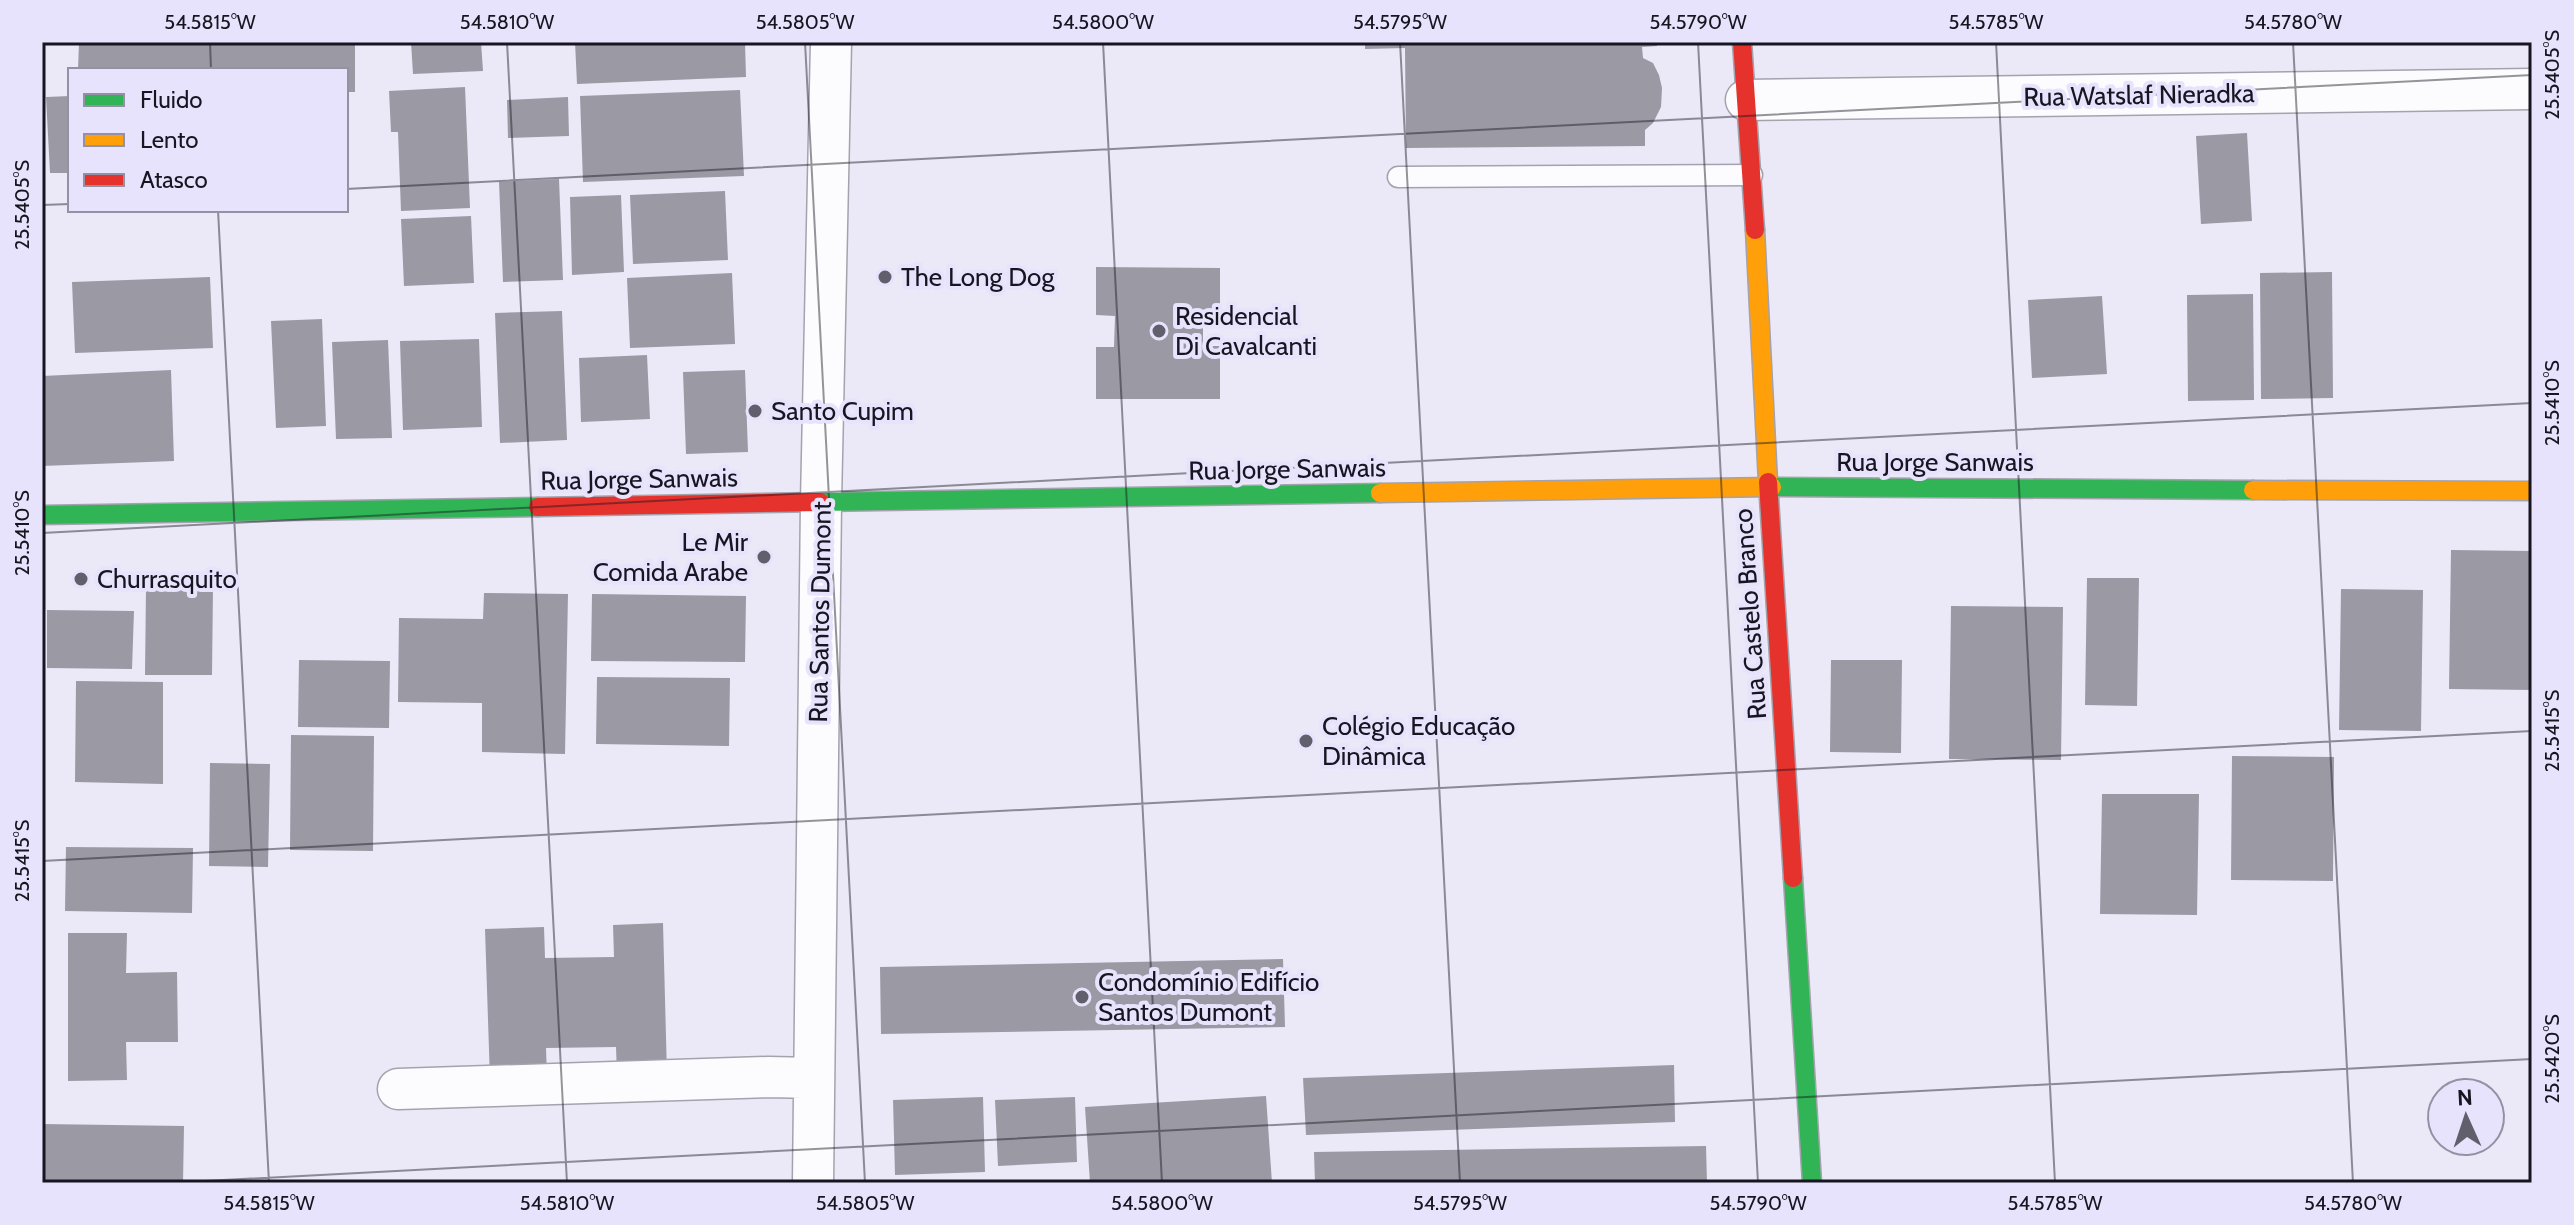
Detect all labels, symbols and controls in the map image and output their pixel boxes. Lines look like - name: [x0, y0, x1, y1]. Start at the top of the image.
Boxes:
- text: 54.5815°W: [164, 10, 256, 34]
- text: 54.5810°W: [460, 10, 554, 34]
- text: 54.5805°W: [756, 10, 854, 34]
- text: 54.5800°W: [1052, 10, 1154, 34]
- text: 54.5795°W: [1353, 10, 1447, 34]
- text: 54.5790°W: [1649, 10, 1747, 34]
- text: 54.5785°W: [1949, 10, 2043, 34]
- text: 54.5780°W: [2244, 10, 2342, 34]
- text: 25.5405°S: [2540, 30, 2564, 120]
- legend: [68, 68, 348, 212]
- street label: Rua Watslaf Nieradka: [2023, 77, 2255, 113]
- text: Fluido: [140, 85, 202, 114]
- text: Lento: [140, 125, 199, 154]
- text: 25.5405°S: [10, 160, 34, 250]
- text: Atasco: [140, 165, 208, 194]
- place label: The Long Dog: [901, 261, 1055, 293]
- marker: The Long Dog: [876, 268, 894, 286]
- place label: Residencial Di Cavalcanti: [1175, 300, 1317, 362]
- marker: Residencial Di Cavalcanti: [1150, 322, 1168, 340]
- text: 25.5410°S: [2540, 360, 2564, 446]
- place label: Santo Cupim: [771, 395, 914, 427]
- marker: Santo Cupim: [746, 402, 764, 420]
- street label: Rua Jorge Sanwais: [1836, 446, 2034, 478]
- street label: Rua Jorge Sanwais: [1188, 451, 1386, 487]
- street label: Rua Jorge Sanwais: [540, 461, 738, 497]
- text: 25.5410°S: [10, 490, 34, 576]
- street label: Rua Santos Dumont: [802, 501, 838, 723]
- street label: Rua Castelo Branco: [1727, 508, 1773, 720]
- place label: Le Mir Comida Arabe: [593, 526, 749, 588]
- marker: Le Mir Comida Arabe: [755, 548, 773, 566]
- place label: Churrasquito: [97, 563, 237, 595]
- marker: Churrasquito: [72, 570, 90, 588]
- text: 25.5415°S: [2540, 689, 2564, 772]
- place label: Colégio Educação Dinâmica: [1322, 710, 1515, 772]
- marker: Colégio Educação Dinâmica: [1297, 732, 1315, 750]
- text: 25.5415°S: [10, 819, 34, 902]
- place label: Condomínio Edifício Santos Dumont: [1098, 966, 1319, 1028]
- marker: Condomínio Edifício Santos Dumont: [1073, 988, 1091, 1006]
- text: 25.5420°S: [2540, 1014, 2564, 1104]
- north arrow: [2426, 1077, 2506, 1157]
- text: N: [2457, 1084, 2473, 1111]
- text: 54.5815°W: [223, 1191, 315, 1215]
- text: 54.5810°W: [520, 1191, 614, 1215]
- text: 54.5805°W: [816, 1191, 914, 1215]
- text: 54.5800°W: [1111, 1191, 1213, 1215]
- text: 54.5795°W: [1413, 1191, 1507, 1215]
- text: 54.5790°W: [1709, 1191, 1807, 1215]
- text: 54.5785°W: [2008, 1191, 2102, 1215]
- text: 54.5780°W: [2304, 1191, 2402, 1215]

